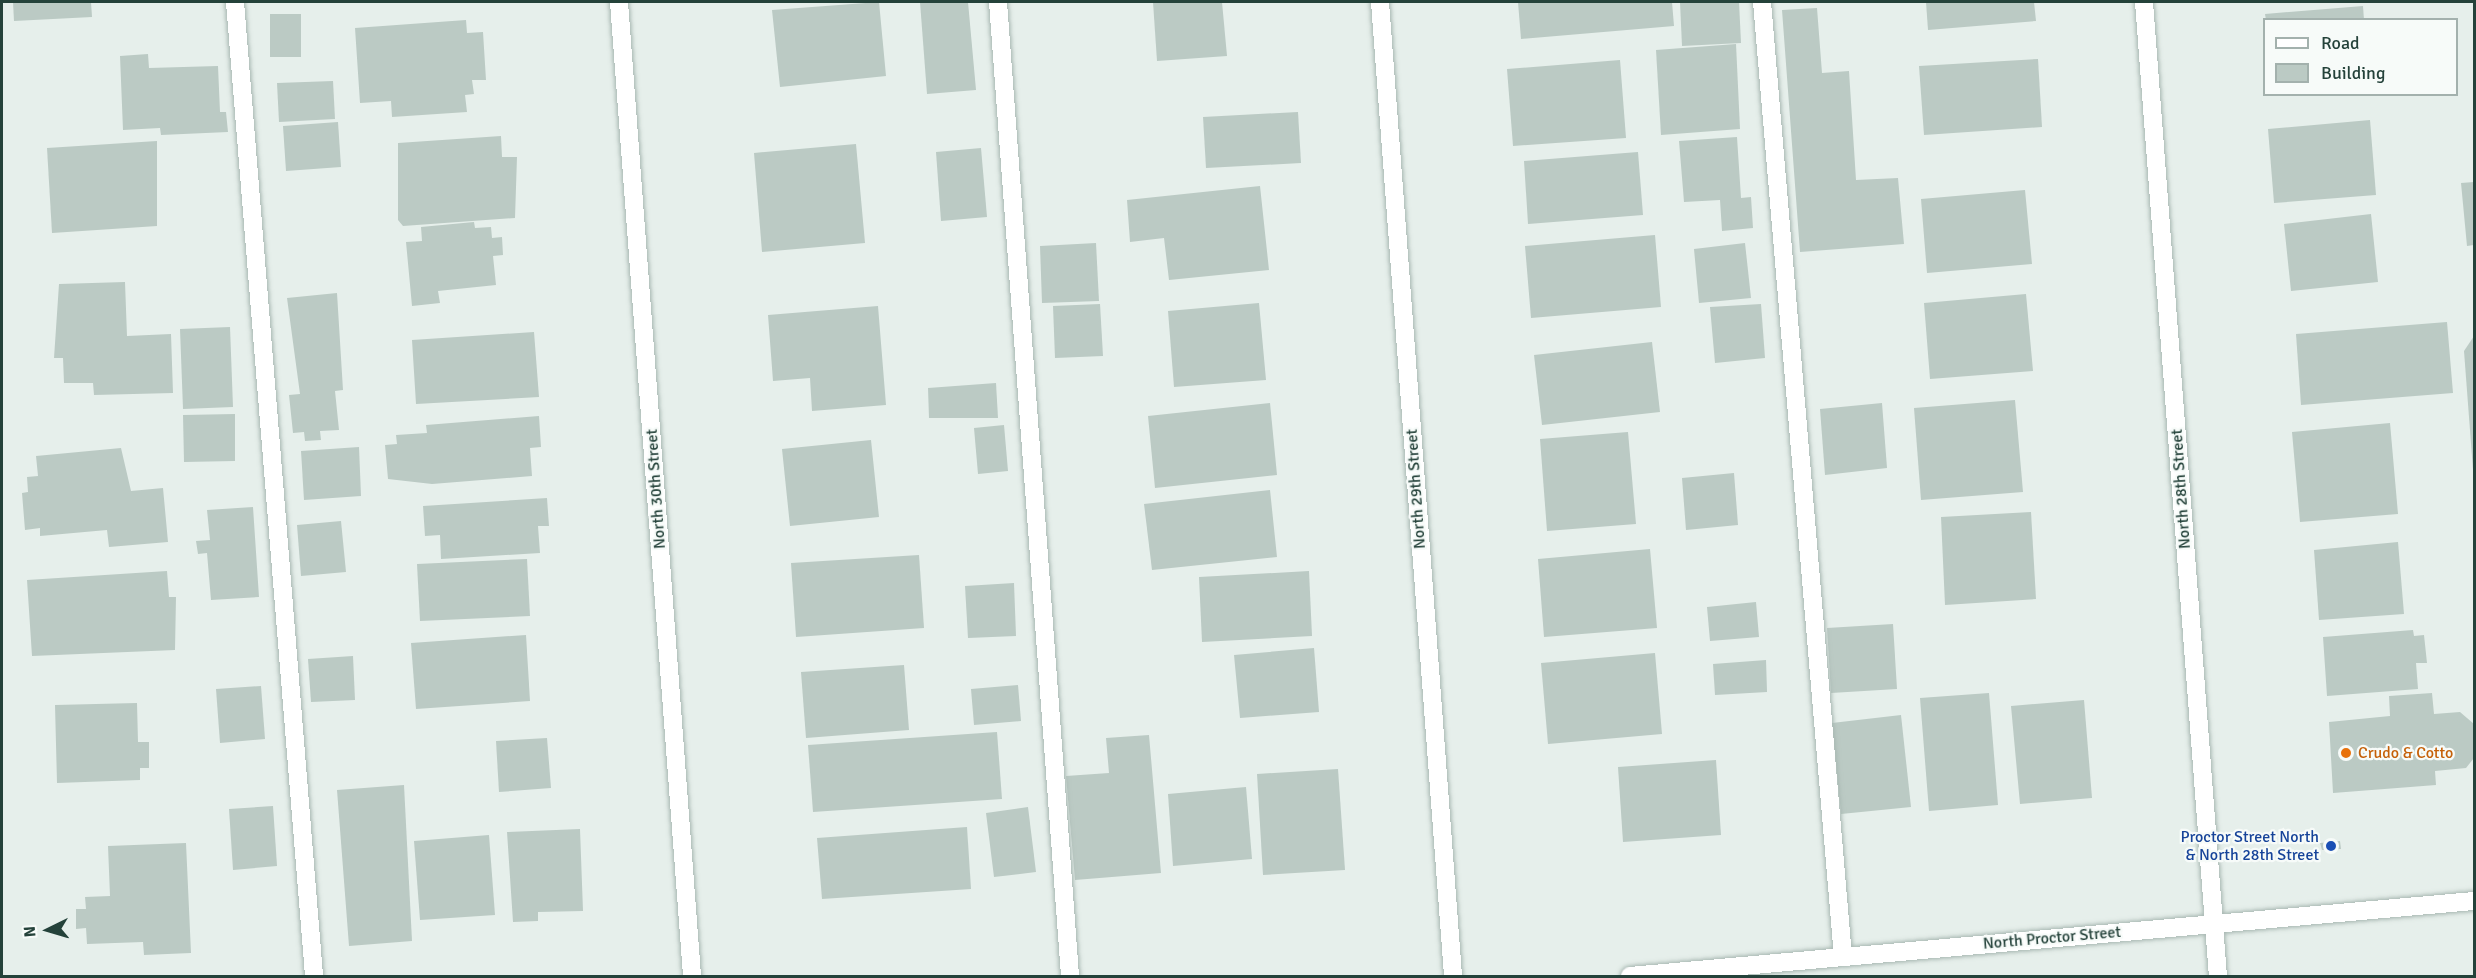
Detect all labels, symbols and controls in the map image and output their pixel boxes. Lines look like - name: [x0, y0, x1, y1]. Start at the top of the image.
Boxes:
- legend: [2263, 18, 2458, 96]
- text: Road: [2321, 32, 2360, 54]
- text: Building: [2321, 62, 2385, 84]
- street label: North 30th Street: [642, 428, 670, 550]
- street label: North 29th Street: [1402, 428, 1430, 550]
- street label: North 28th Street: [2167, 428, 2195, 550]
- place label: Crudo & Cotto: [2358, 743, 2453, 763]
- marker: Crudo & Cotto: [2339, 746, 2353, 760]
- place label: Proctor Street North & North 28th Street: [2181, 827, 2319, 865]
- marker: Proctor Street North & North 28th Street: [2324, 839, 2338, 853]
- north arrow: [18, 900, 78, 960]
- street label: North Proctor Street: [1982, 922, 2122, 954]
- text: N: [20, 925, 41, 938]

